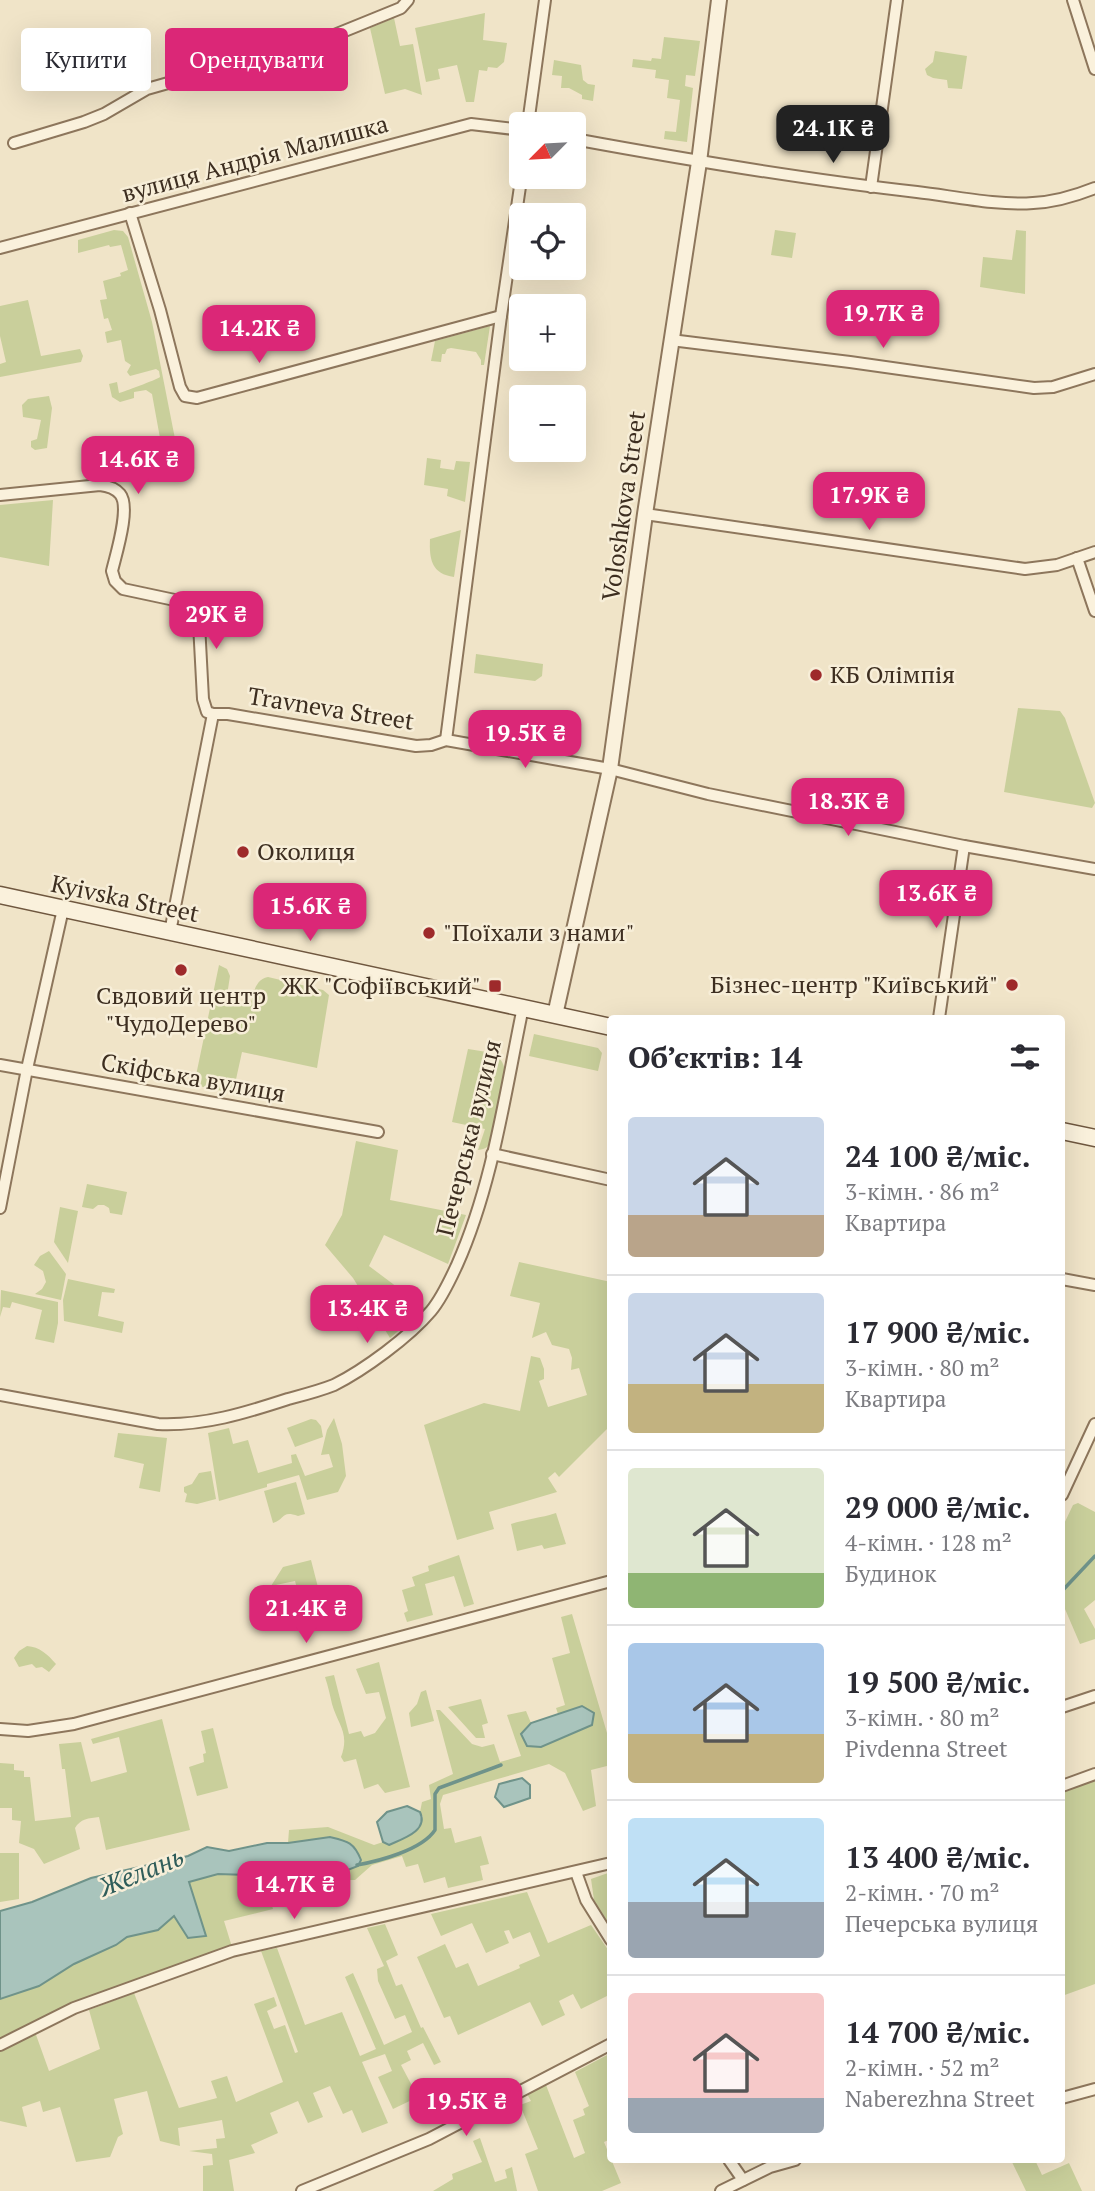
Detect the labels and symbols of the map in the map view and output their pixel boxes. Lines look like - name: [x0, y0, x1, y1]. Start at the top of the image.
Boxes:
- pin: 24.1K ₴: [768, 106, 898, 165]
- street label: вулиця Андрія Малишка: [118, 107, 392, 209]
- north arrow: [509, 112, 586, 189]
- pin: 19.7K ₴: [818, 290, 948, 350]
- pin: 14.2K ₴: [194, 306, 324, 365]
- street label: Voloshkova Street: [594, 409, 652, 603]
- pin: 14.6K ₴: [73, 436, 203, 496]
- pin: 17.9K ₴: [804, 472, 934, 532]
- pin: 29K ₴: [167, 592, 265, 651]
- place label: КБ Олімпія: [830, 658, 955, 690]
- marker: КБ Олімпія: [808, 667, 824, 683]
- street label: Travneva Street: [246, 679, 417, 737]
- pin: 19.5K ₴: [460, 710, 590, 770]
- pin: 18.3K ₴: [783, 778, 913, 838]
- place label: Околиця: [257, 835, 355, 867]
- marker: Околиця: [235, 844, 251, 860]
- street label: Kyivska Street: [48, 867, 202, 929]
- pin: 13.6K ₴: [871, 870, 1001, 930]
- pin: 15.6K ₴: [245, 884, 375, 943]
- place label: "Поїхали з нами": [443, 916, 635, 948]
- marker: "Поїхали з нами": [421, 925, 437, 941]
- marker: Свдовий центр "ЧудоДерево": [173, 962, 189, 978]
- place label: Бізнес-центр "Київський": [710, 968, 998, 1000]
- place label: ЖК "Софіївський": [281, 969, 481, 1001]
- marker: Бізнес-центр "Київський": [1004, 977, 1020, 993]
- marker: ЖК "Софіївський": [487, 978, 503, 994]
- place label: Свдовий центр "ЧудоДерево": [96, 979, 266, 1039]
- street label: Печерська вулиця: [428, 1036, 508, 1239]
- street label: Скіфська вулиця: [98, 1045, 288, 1109]
- pin: 13.4K ₴: [302, 1286, 432, 1345]
- pin: 21.4K ₴: [241, 1586, 371, 1645]
- water label: Желань: [92, 1839, 188, 1904]
- pin: 14.7K ₴: [229, 1862, 359, 1921]
- pin: 19.5K ₴: [401, 2078, 531, 2138]

